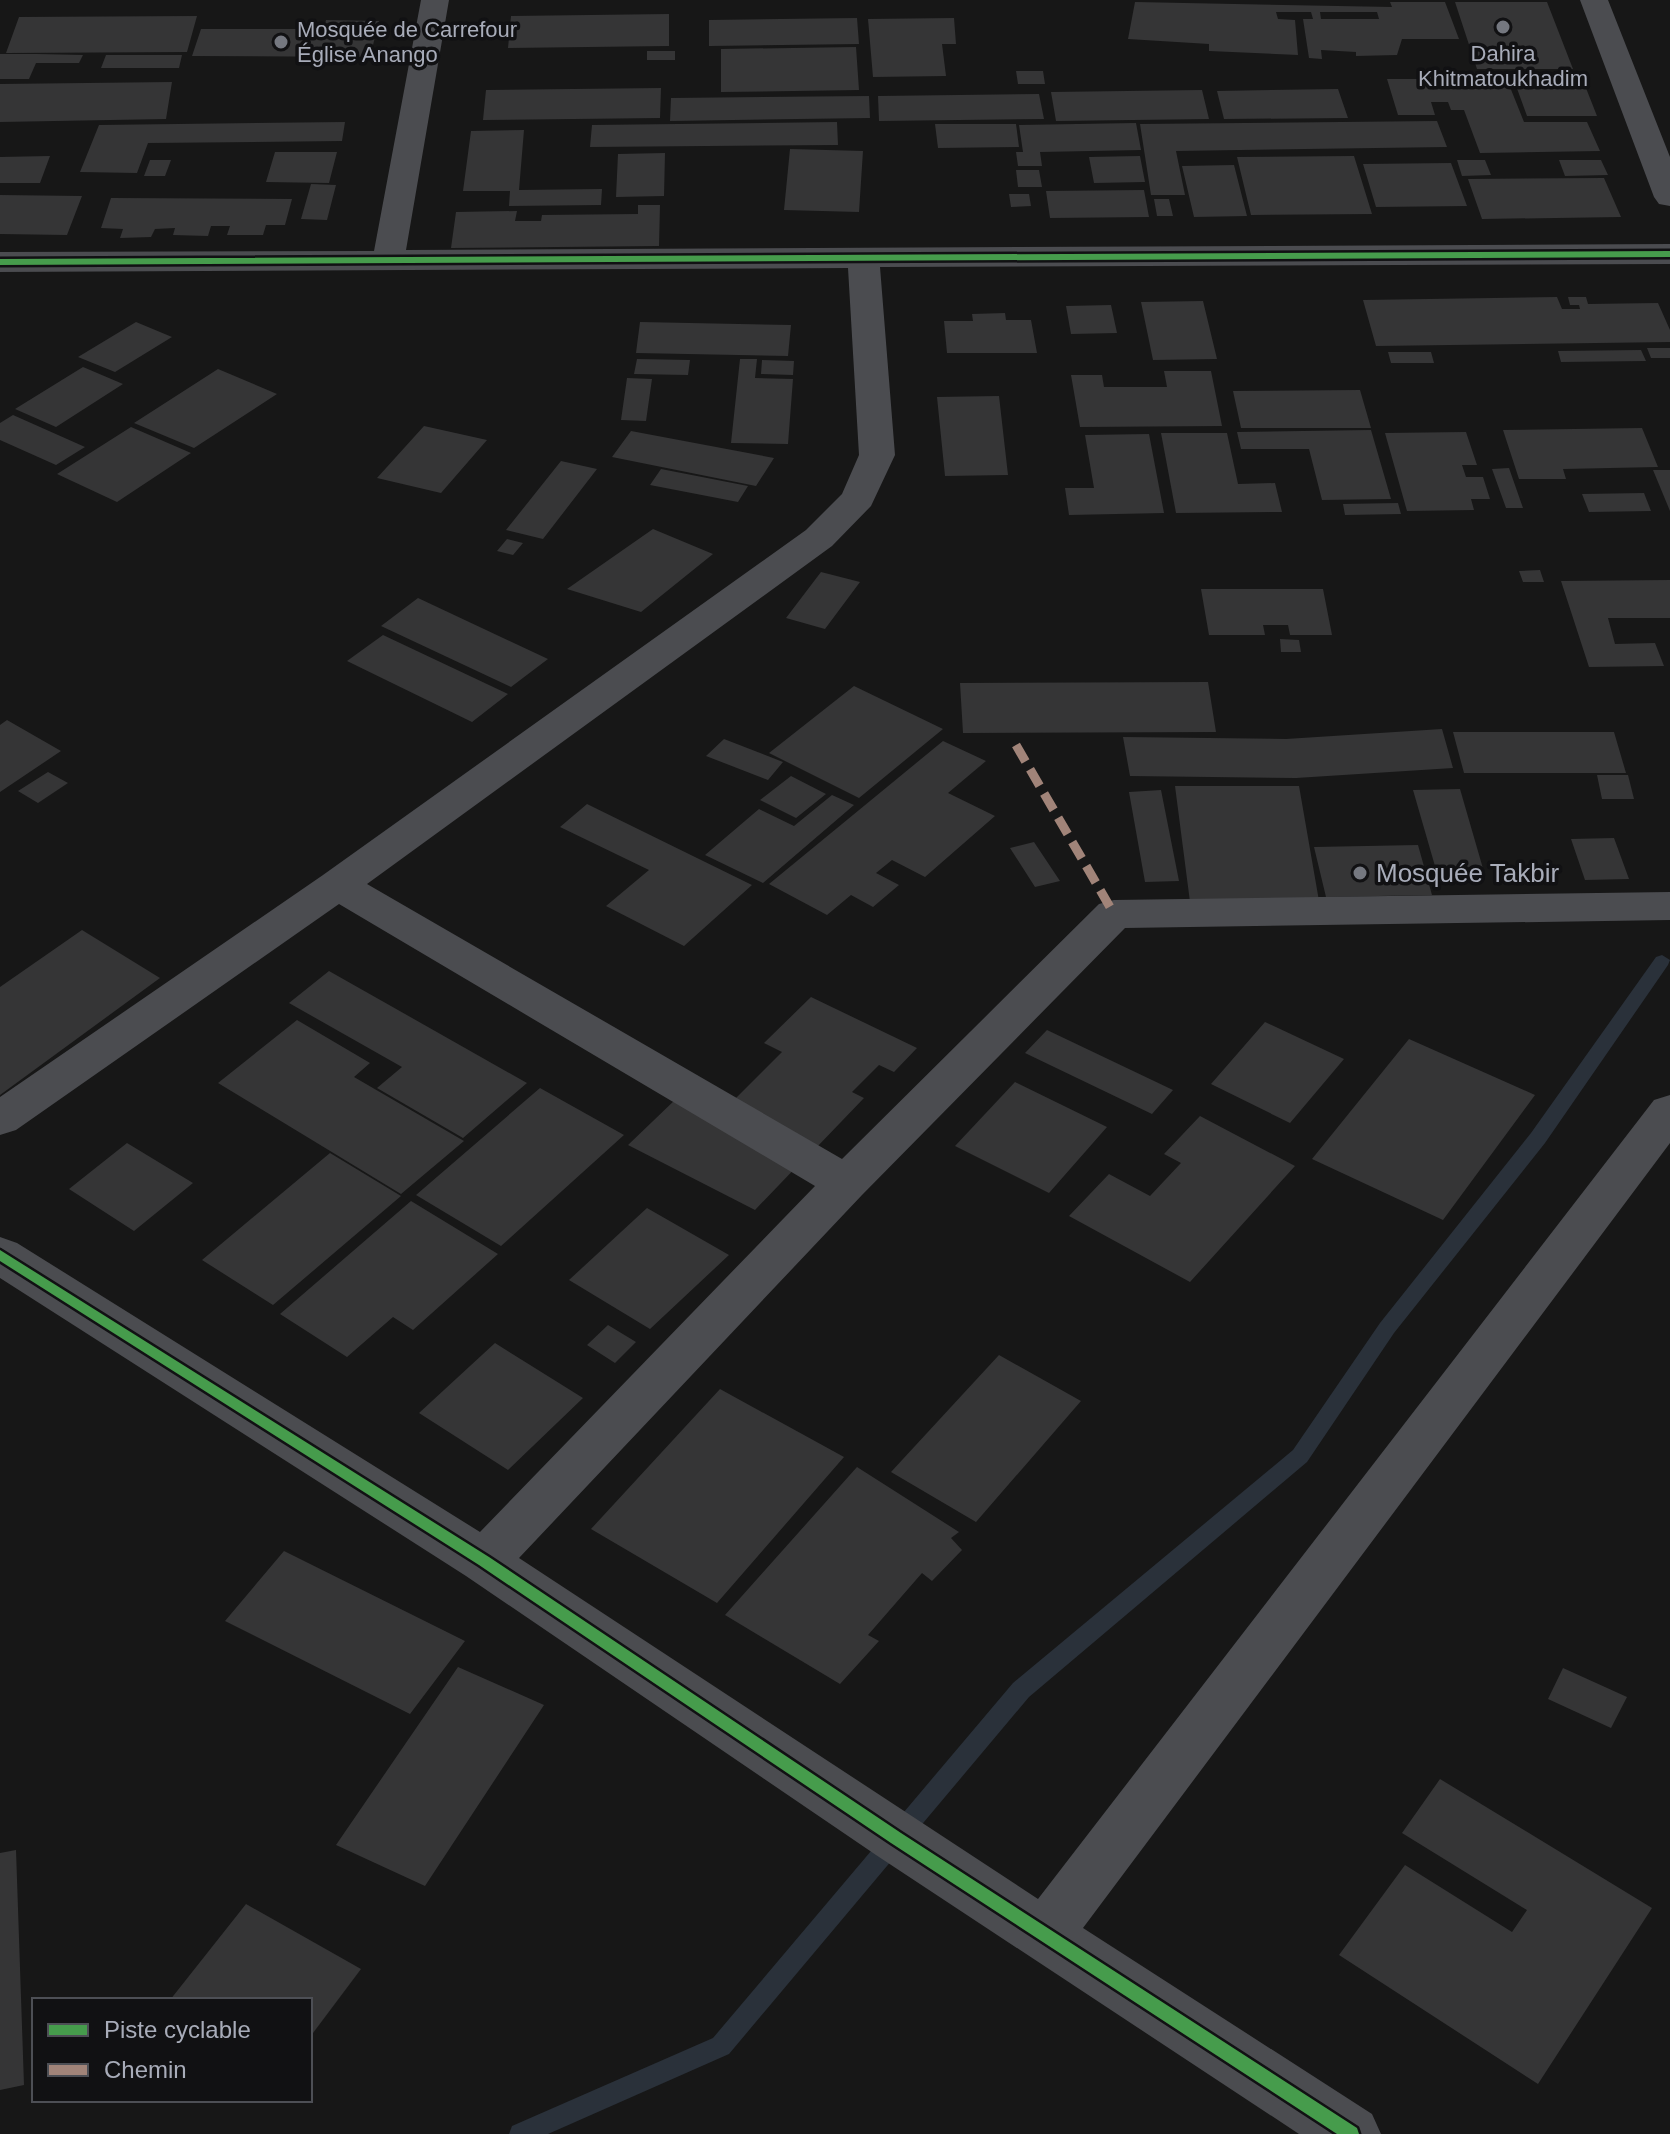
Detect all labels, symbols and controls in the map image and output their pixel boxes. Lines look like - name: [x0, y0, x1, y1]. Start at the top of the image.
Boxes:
- place label: Mosquée de Carrefour Église Anango: [297, 17, 517, 67]
- marker: Dahira Khitmatoukhadim: [1494, 18, 1512, 36]
- marker: Mosquée de Carrefour Église Anango: [272, 33, 290, 51]
- place label: Dahira Khitmatoukhadim: [1418, 41, 1588, 91]
- place label: Mosquée Takbir: [1376, 858, 1559, 888]
- marker: Mosquée Takbir: [1351, 864, 1369, 882]
- legend: [32, 1998, 312, 2102]
- text: Piste cyclable: [104, 2016, 251, 2043]
- text: Chemin: [104, 2056, 187, 2083]

